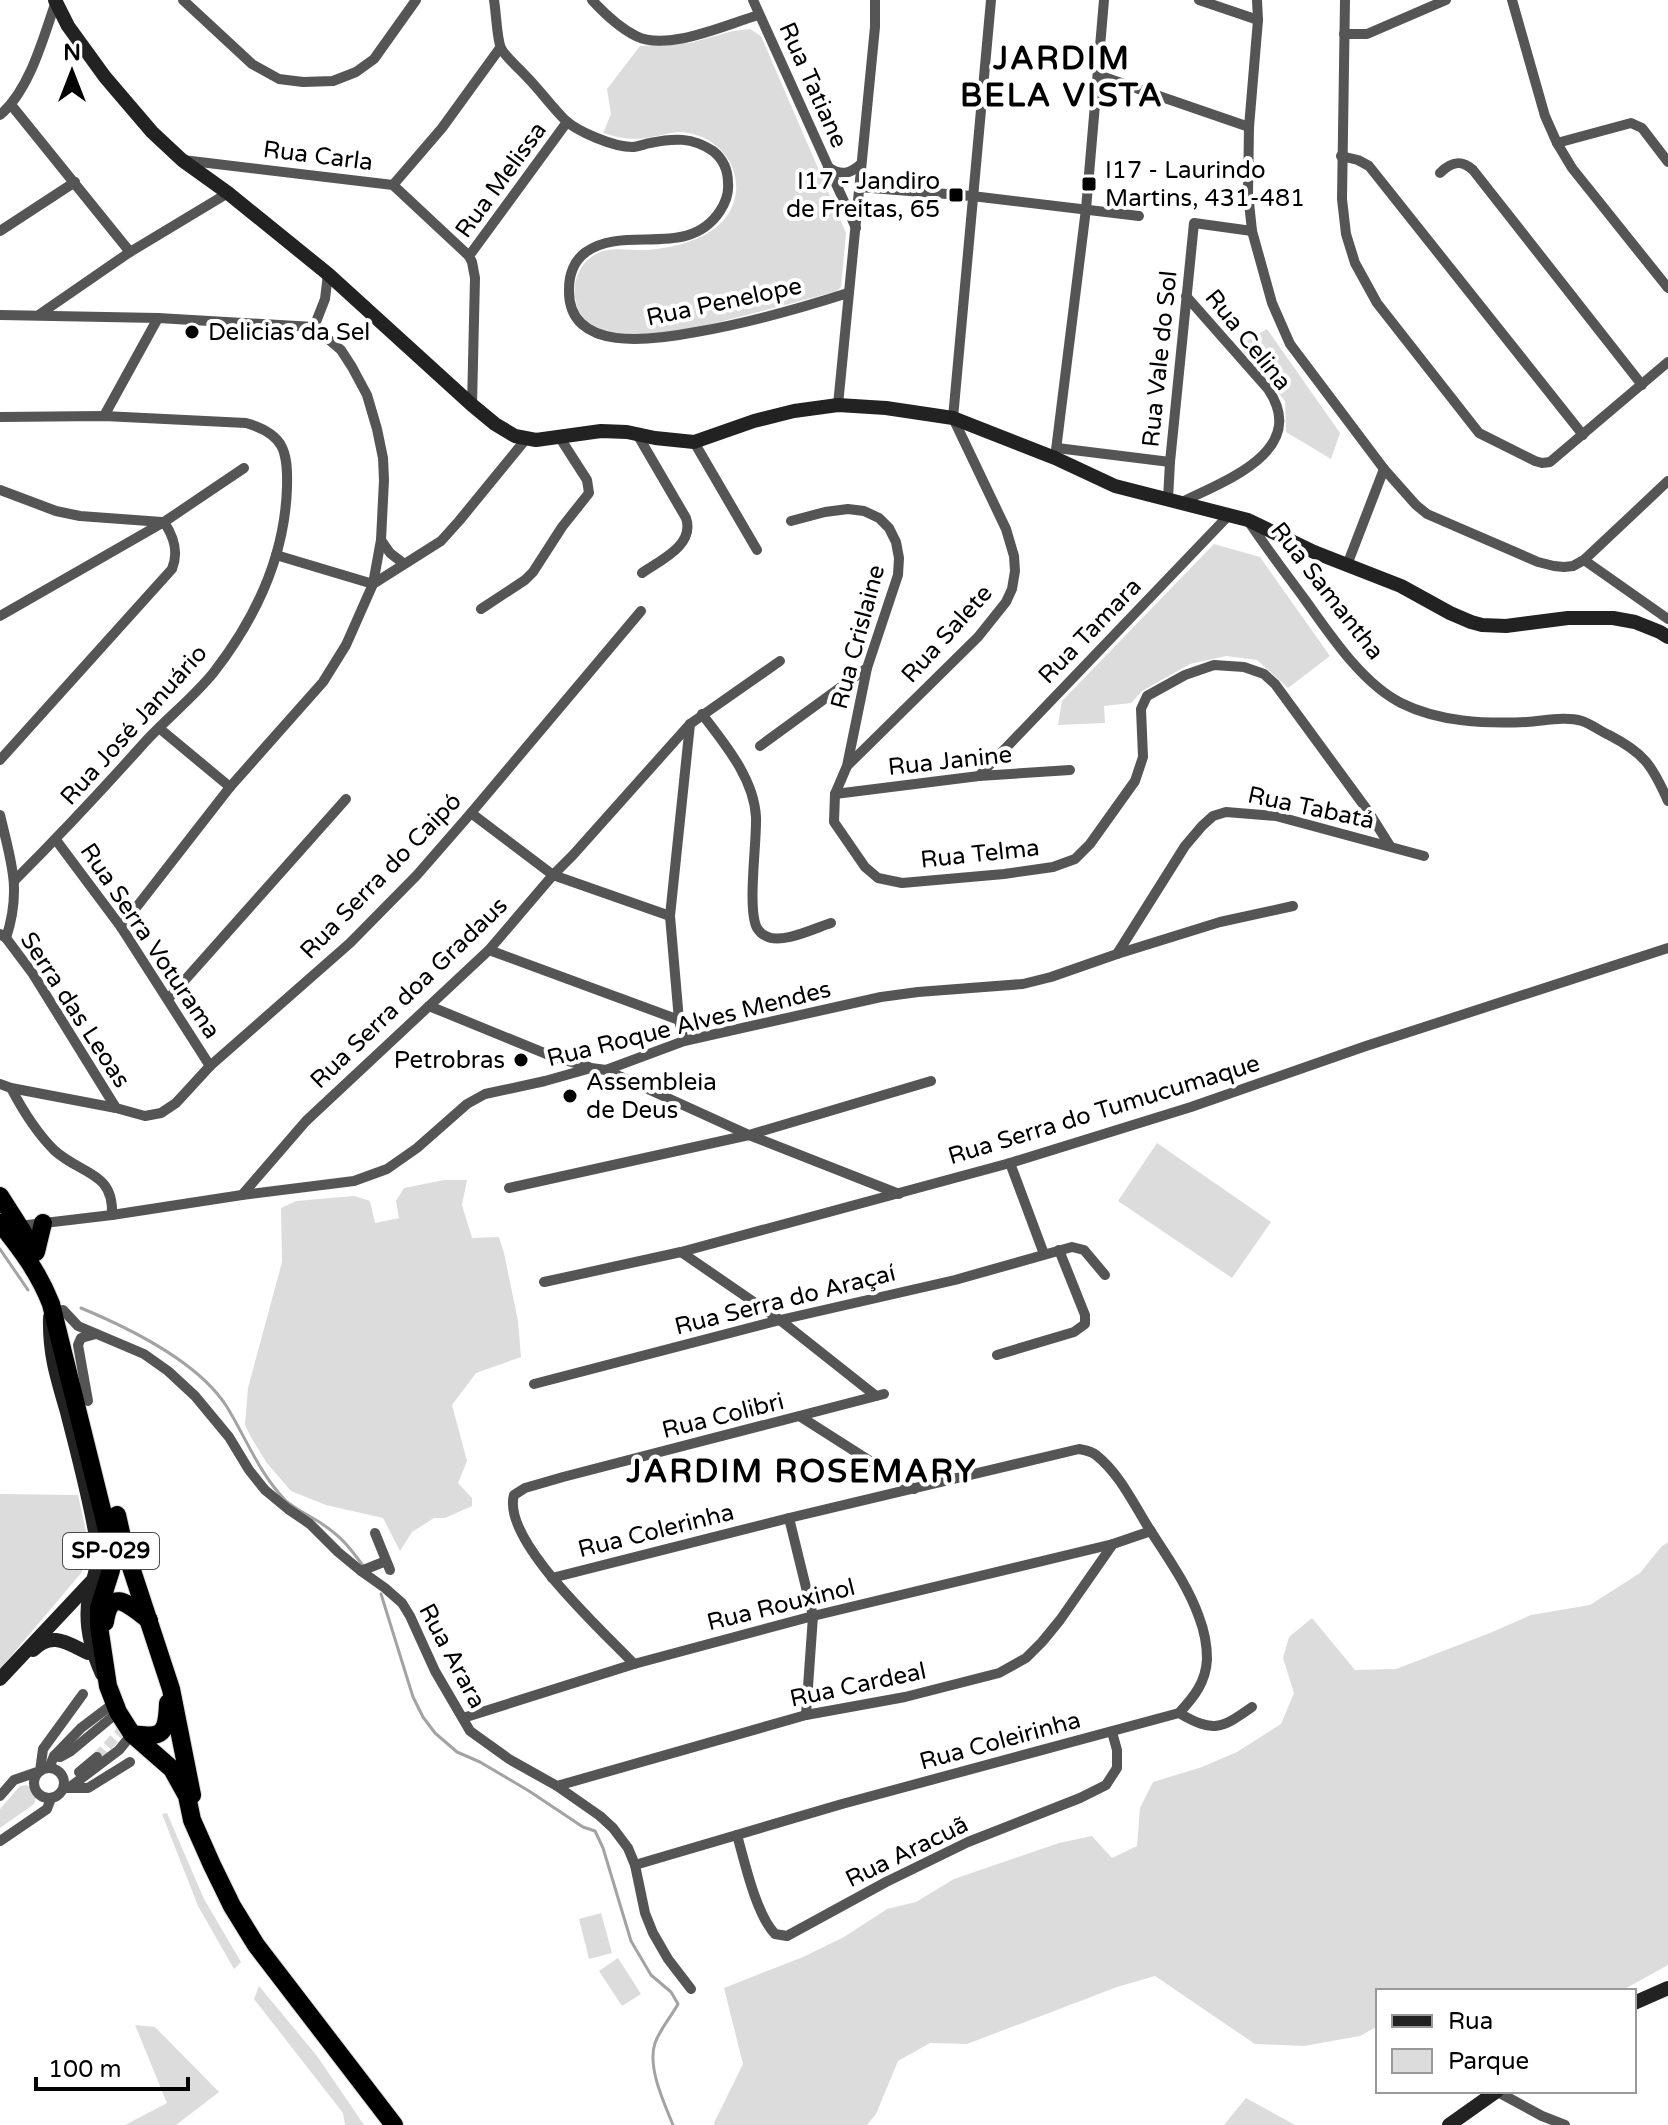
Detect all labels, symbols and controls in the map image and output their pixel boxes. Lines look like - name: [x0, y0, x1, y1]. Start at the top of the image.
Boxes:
- street label: Rua Tatiane: [772, 18, 854, 152]
- north arrow: [32, 32, 112, 112]
- text: N: [63, 40, 81, 66]
- district label: JARDIM BELA VISTA: [960, 40, 1164, 115]
- street label: Rua Melissa: [449, 116, 553, 244]
- street label: Rua Carla: [262, 135, 374, 177]
- place label: I17 - Laurindo Martins, 431-481: [1105, 156, 1305, 213]
- place label: I17 - Jandiro de Freitas, 65: [786, 167, 940, 224]
- marker: I17 - Laurindo Martins, 431-481: [1080, 175, 1098, 193]
- marker: I17 - Jandiro de Freitas, 65: [947, 186, 965, 204]
- street label: Rua Vale do Sol: [1136, 269, 1184, 449]
- street label: Rua Penelope: [644, 271, 804, 333]
- street label: Rua Celina: [1199, 284, 1297, 396]
- place label: Delicias da Sel: [208, 318, 370, 347]
- marker: Delicias da Sel: [183, 323, 201, 341]
- street label: Rua Samantha: [1264, 516, 1390, 666]
- street label: Rua Crislaine: [825, 562, 891, 712]
- street label: Rua Tamara: [1032, 572, 1148, 690]
- street label: Rua Salete: [895, 579, 999, 689]
- street label: Rua José Januário: [54, 639, 214, 811]
- street label: Rua Janine: [886, 740, 1014, 782]
- street label: Rua Tabatá: [1245, 780, 1377, 836]
- street label: Rua Serra do Caipó: [294, 787, 468, 965]
- street label: Rua Telma: [919, 833, 1041, 875]
- street label: Rua Serra Voturama: [74, 838, 226, 1044]
- street label: Rua Serra doa Gradaus: [304, 891, 514, 1095]
- street label: Serra das Leoas: [14, 927, 136, 1093]
- street label: Rua Roque Alves Mendes: [544, 975, 834, 1073]
- place label: Petrobras: [394, 1046, 505, 1075]
- street label: Rua Serra do Tumucumaque: [945, 1049, 1263, 1171]
- marker: Petrobras: [512, 1051, 530, 1069]
- place label: Assembleia de Deus: [586, 1068, 717, 1125]
- marker: Assembleia de Deus: [561, 1087, 579, 1105]
- street label: Rua Serra do Araçaí: [672, 1259, 898, 1341]
- street label: Rua Colibri: [659, 1387, 787, 1445]
- district label: JARDIM ROSEMARY: [626, 1453, 977, 1491]
- street label: Rua Colerinha: [575, 1498, 737, 1564]
- road number: SP-029: [63, 1533, 159, 1569]
- street label: Rua Rouxinol: [704, 1573, 858, 1637]
- street label: Rua Arara: [412, 1599, 492, 1713]
- street label: Rua Cardeal: [787, 1656, 929, 1714]
- street label: Rua Coleirinha: [916, 1706, 1084, 1776]
- street label: Rua Aracuã: [841, 1810, 973, 1894]
- legend: [1376, 1989, 1636, 2093]
- text: Rua: [1448, 2007, 1493, 2036]
- scale bar: [36, 2041, 188, 2091]
- text: Parque: [1448, 2047, 1529, 2076]
- text: 100 m: [48, 2055, 122, 2084]

